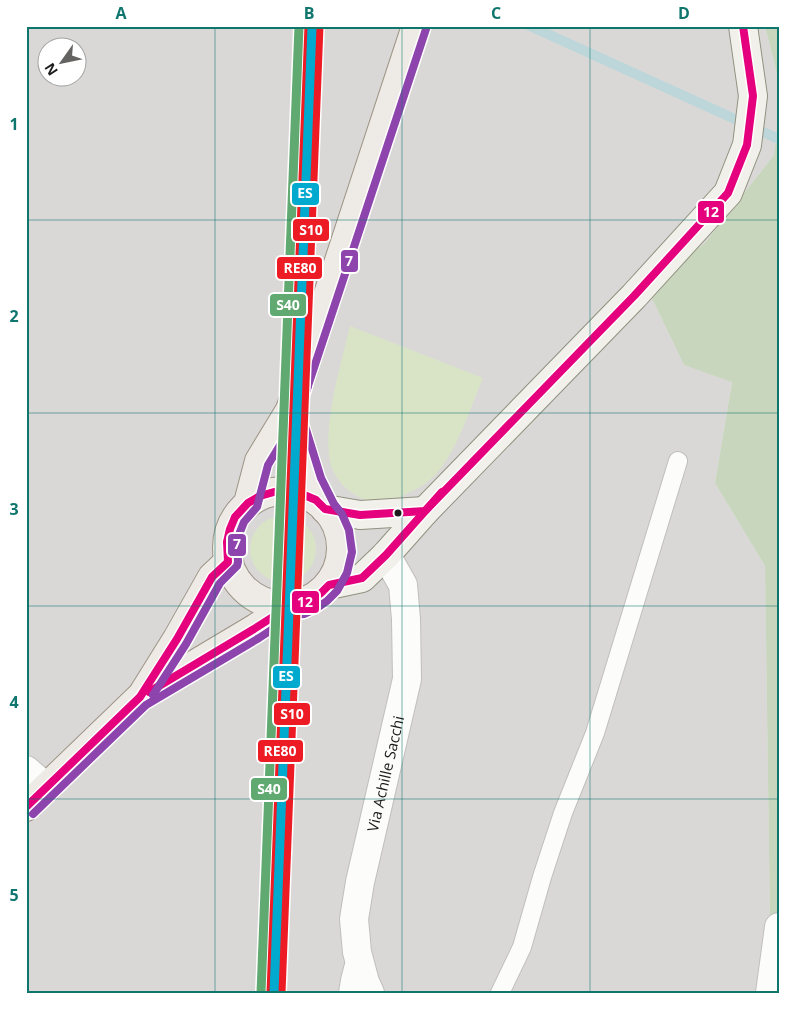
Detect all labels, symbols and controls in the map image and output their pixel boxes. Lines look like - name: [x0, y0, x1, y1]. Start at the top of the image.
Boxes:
- text: A: [115, 2, 127, 24]
- text: B: [304, 2, 314, 24]
- text: C: [491, 2, 501, 24]
- text: D: [678, 2, 690, 24]
- north arrow: [38, 38, 88, 88]
- text: N: [40, 59, 62, 79]
- text: 1: [9, 113, 19, 135]
- line badge: ES: [291, 182, 320, 206]
- text: ES: [297, 183, 313, 202]
- line badge: 12: [697, 200, 725, 224]
- text: 12: [703, 202, 719, 221]
- line badge: S10: [292, 218, 330, 242]
- text: S10: [299, 220, 323, 239]
- line badge: 7: [340, 249, 359, 273]
- text: 7: [345, 251, 353, 270]
- line badge: RE80: [276, 256, 323, 280]
- text: RE80: [283, 258, 317, 277]
- line badge: S40: [269, 293, 307, 317]
- text: S40: [276, 295, 300, 314]
- text: 2: [9, 305, 19, 327]
- text: 3: [9, 498, 19, 520]
- unlabelled marker: [393, 508, 403, 518]
- line badge: 7: [227, 533, 247, 557]
- text: 7: [233, 534, 241, 553]
- line badge: 12: [291, 590, 320, 614]
- text: 12: [297, 592, 313, 611]
- line badge: ES: [272, 665, 301, 689]
- text: ES: [278, 666, 294, 685]
- text: 4: [9, 691, 19, 713]
- line badge: S10: [273, 702, 311, 726]
- text: S10: [280, 704, 304, 723]
- street label: Via Achille Sacchi: [362, 714, 408, 834]
- line badge: RE80: [257, 739, 304, 763]
- text: RE80: [263, 741, 297, 760]
- line badge: S40: [250, 777, 288, 801]
- text: S40: [257, 779, 281, 798]
- text: 5: [9, 884, 19, 906]

